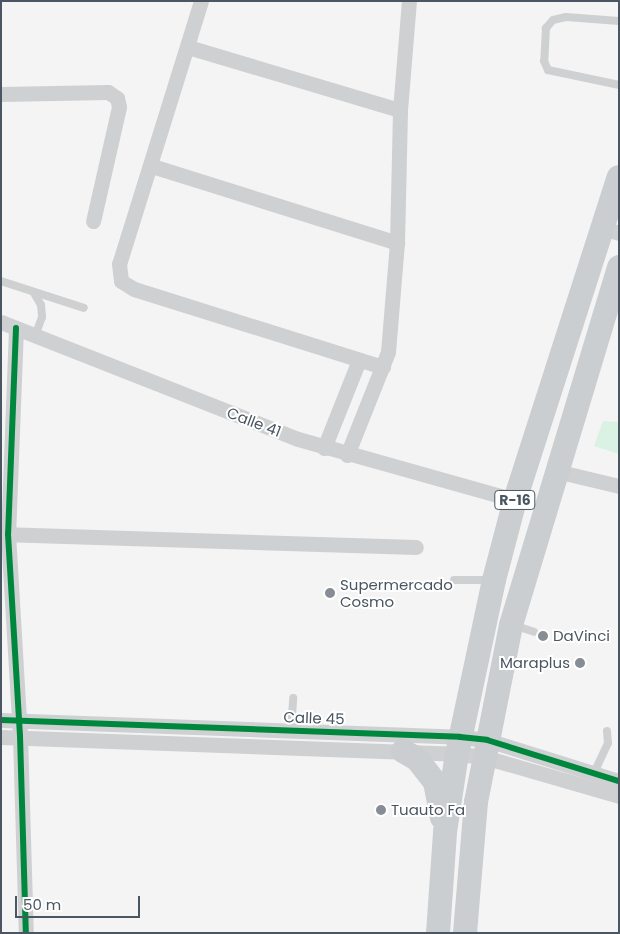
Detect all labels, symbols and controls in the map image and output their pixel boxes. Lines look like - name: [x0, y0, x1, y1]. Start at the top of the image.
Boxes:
- street label: Calle 41: [224, 403, 284, 441]
- road number: R-16: [494, 488, 536, 512]
- place label: Supermercado Cosmo: [340, 575, 453, 610]
- marker: Supermercado Cosmo: [324, 587, 336, 599]
- place label: DaVinci: [553, 627, 610, 645]
- marker: DaVinci: [537, 630, 549, 642]
- place label: Maraplus: [500, 654, 570, 672]
- marker: Maraplus: [574, 657, 586, 669]
- street label: Calle 45: [283, 708, 345, 728]
- place label: Tuauto Fa: [391, 801, 465, 819]
- marker: Tuauto Fa: [375, 804, 387, 816]
- scale bar: [18, 886, 142, 918]
- text: 50 m: [23, 894, 61, 915]

